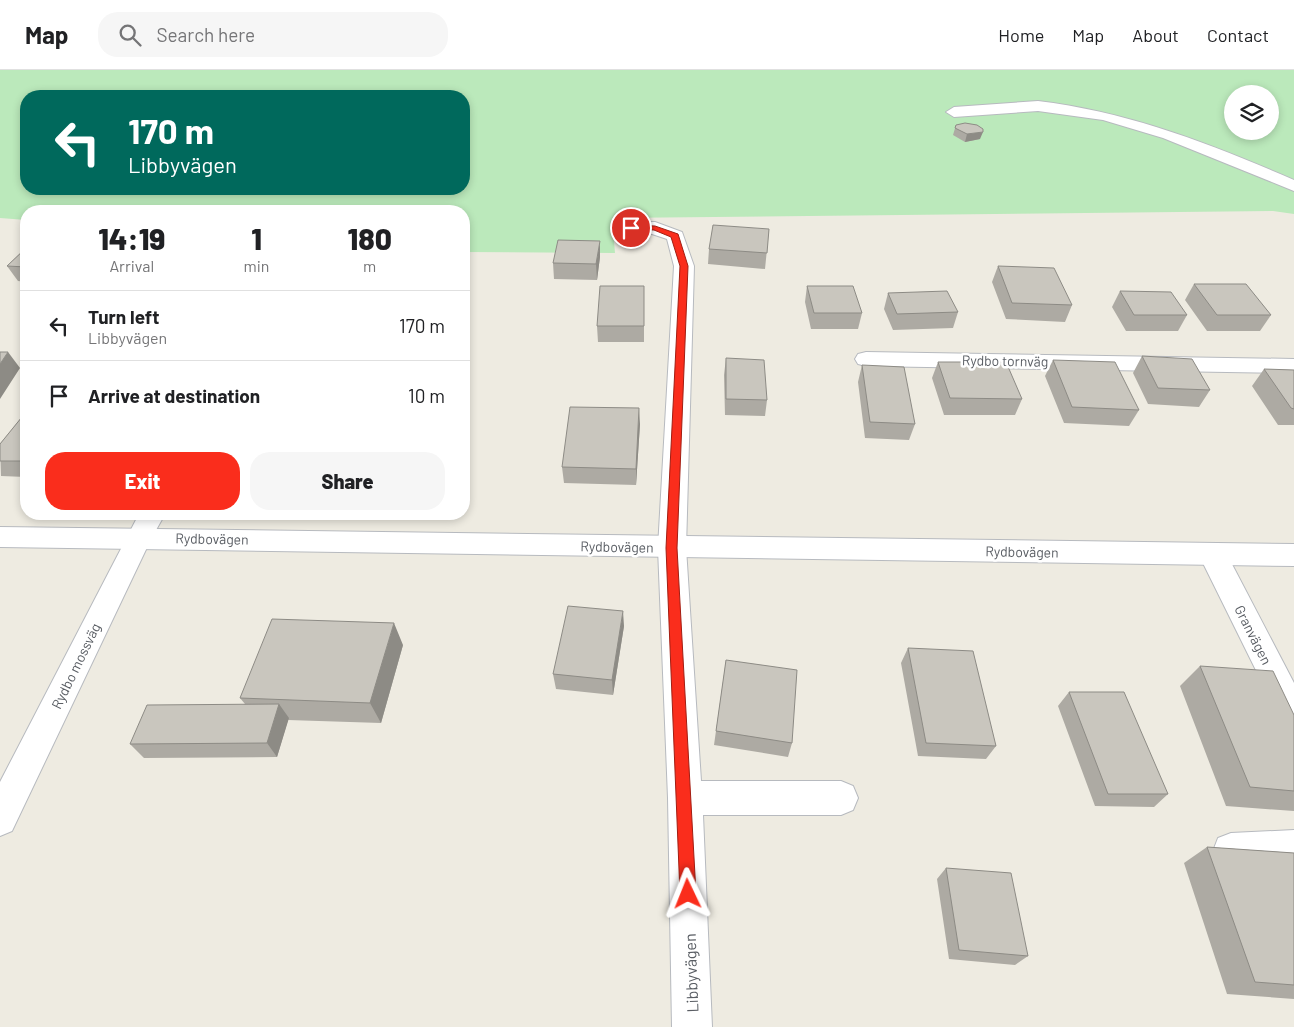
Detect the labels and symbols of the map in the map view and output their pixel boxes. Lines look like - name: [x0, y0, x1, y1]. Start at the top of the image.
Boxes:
- pin: [610, 207, 652, 249]
- street label: Rydbo tornväg: [962, 351, 1048, 370]
- street label: Rydbovägen: [175, 529, 249, 548]
- street label: Rydbovägen: [580, 537, 654, 556]
- street label: Rydbovägen: [985, 542, 1059, 561]
- street label: Granvägen: [1231, 602, 1276, 667]
- street label: Rydbo mossväg: [47, 620, 104, 712]
- position arrow: [661, 867, 713, 919]
- street label: Libbyvägen: [680, 933, 701, 1013]

